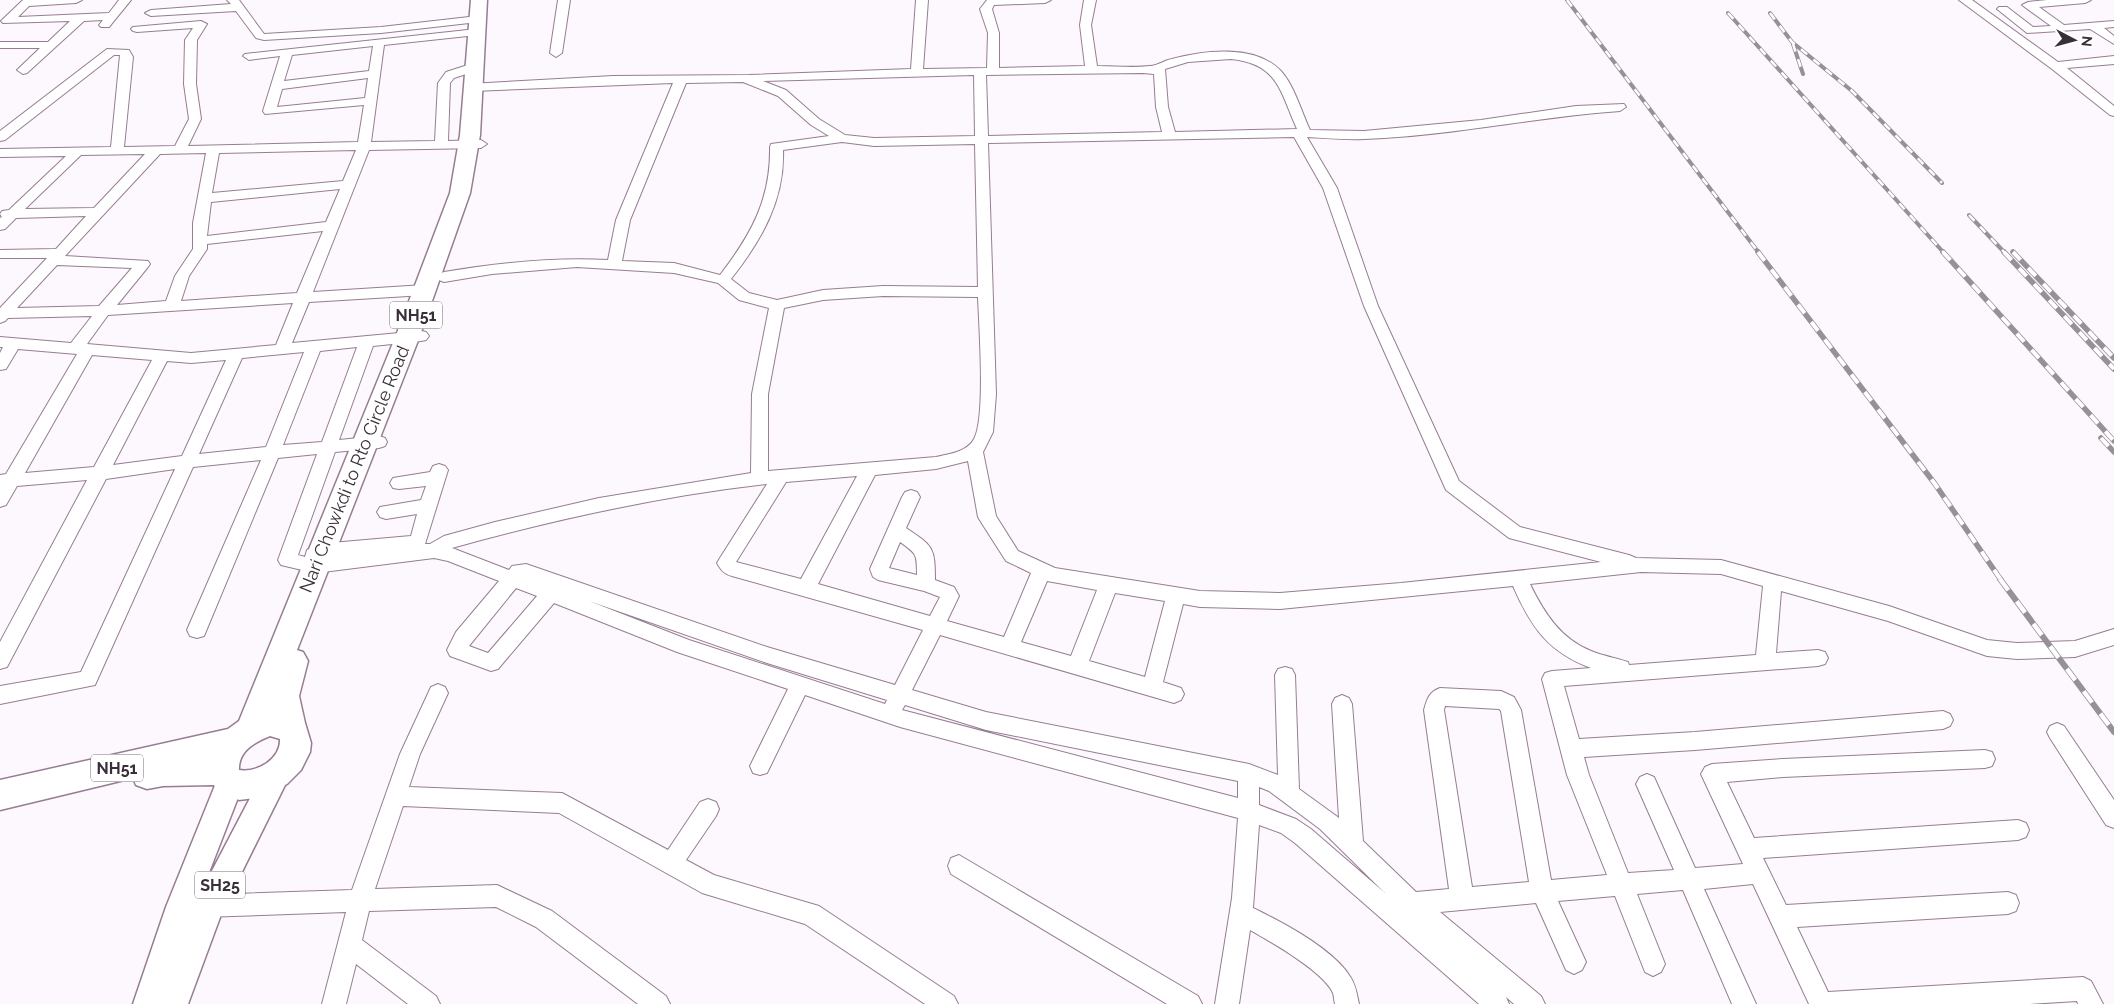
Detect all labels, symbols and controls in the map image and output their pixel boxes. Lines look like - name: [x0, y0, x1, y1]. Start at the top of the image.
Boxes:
- north arrow: [2049, 15, 2099, 65]
- text: N: [2078, 35, 2095, 48]
- road number: NH51: [390, 302, 442, 328]
- street label: Nari Chowkdi to Rto Circle Road: [295, 342, 413, 596]
- road number: NH51: [91, 754, 143, 781]
- road number: SH25: [195, 872, 245, 898]

